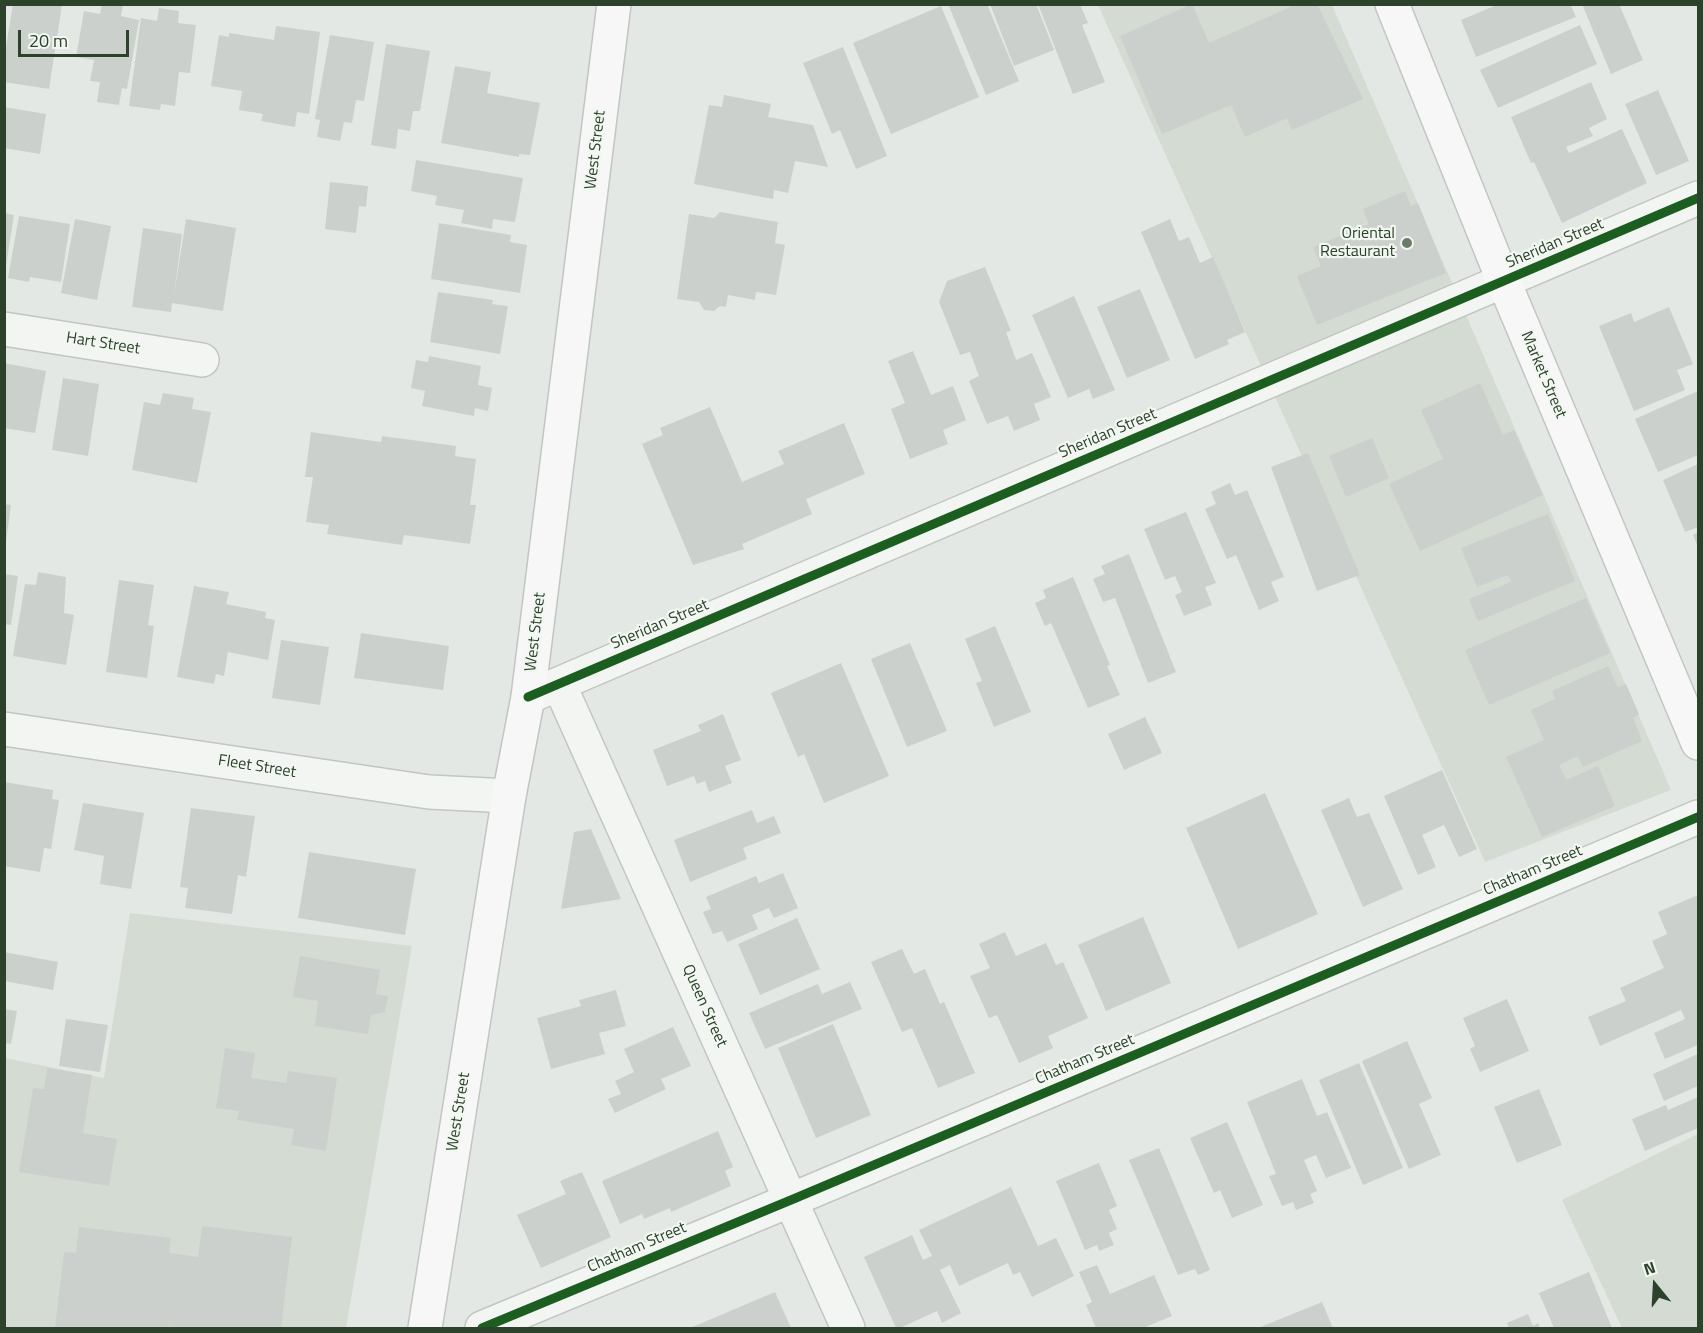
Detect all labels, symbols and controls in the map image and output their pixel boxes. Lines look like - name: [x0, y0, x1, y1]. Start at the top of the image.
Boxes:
- scale bar: [21, 18, 132, 56]
- text: 20 m: [29, 27, 68, 54]
- street label: West Street: [582, 109, 610, 191]
- street label: Sheridan Street: [1503, 215, 1607, 273]
- place label: Oriental Restaurant: [1320, 224, 1395, 262]
- marker: Oriental Restaurant: [1400, 236, 1414, 250]
- street label: Hart Street: [65, 329, 141, 359]
- street label: Market Street: [1516, 329, 1570, 421]
- street label: Sheridan Street: [1056, 405, 1160, 463]
- street label: West Street: [522, 591, 550, 673]
- street label: Sheridan Street: [608, 596, 712, 654]
- street label: Fleet Street: [217, 751, 297, 783]
- street label: Chatham Street: [1481, 842, 1585, 900]
- street label: Queen Street: [677, 962, 731, 1050]
- street label: Chatham Street: [1033, 1031, 1137, 1089]
- street label: West Street: [443, 1071, 475, 1153]
- street label: Chatham Street: [585, 1219, 689, 1277]
- north arrow: [1625, 1255, 1685, 1315]
- text: N: [1640, 1255, 1658, 1281]

